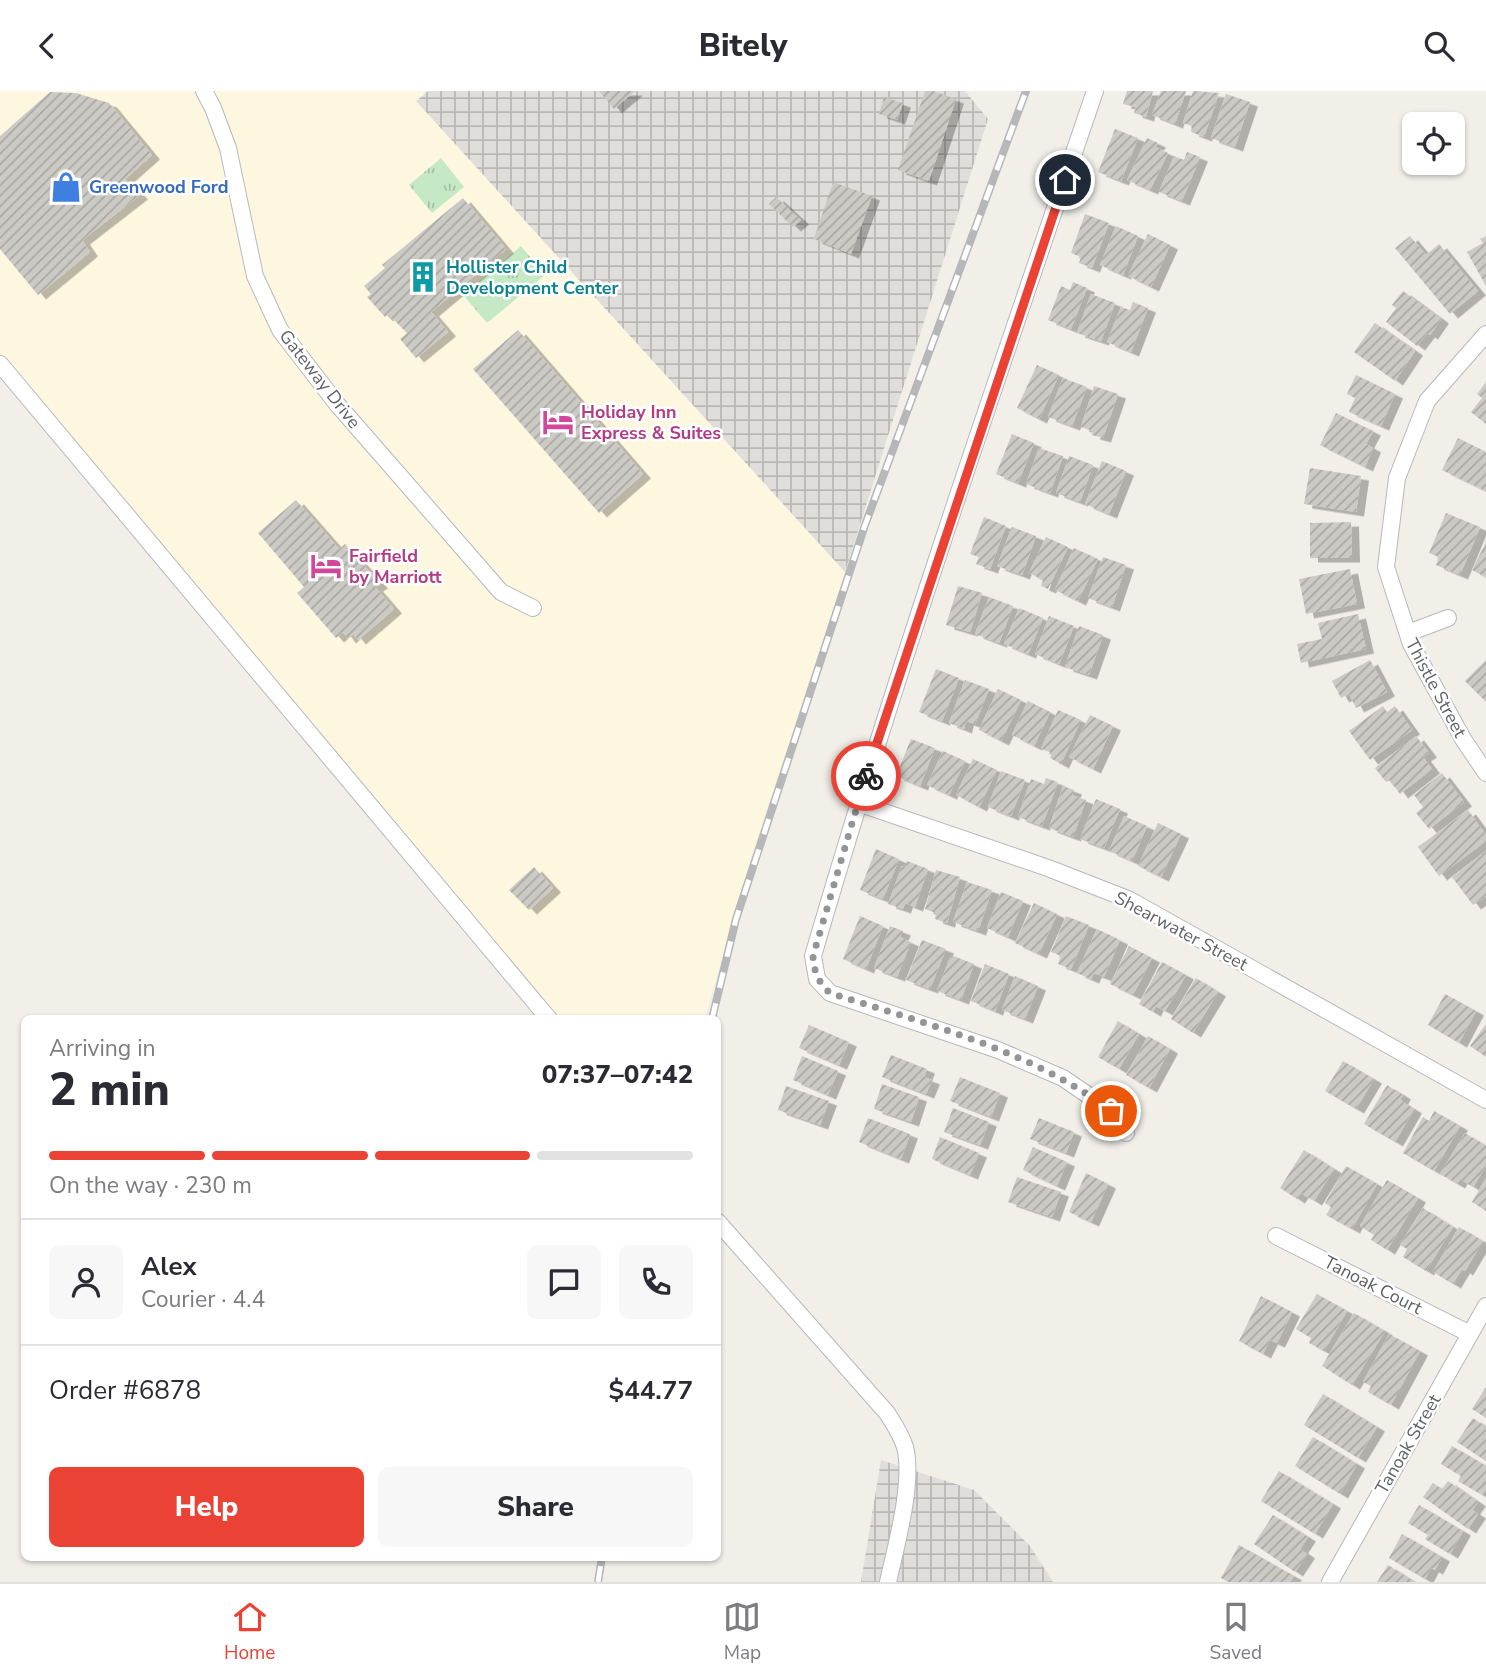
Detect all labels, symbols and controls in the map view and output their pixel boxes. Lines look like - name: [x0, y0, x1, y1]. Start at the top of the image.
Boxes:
- text: Bitely: [699, 24, 787, 67]
- icon: back: [28, 27, 66, 65]
- icon: search: [1420, 27, 1458, 65]
- map controls: [1402, 112, 1465, 175]
- button: locate: [1402, 112, 1465, 175]
- pin: [1035, 150, 1095, 210]
- icon: home: [1046, 161, 1084, 199]
- shop icon: Greenwood Ford: [49, 170, 83, 204]
- place label: Greenwood Ford: [89, 175, 229, 199]
- place label: Hollister Child Development Center: [446, 255, 619, 300]
- building icon: Hollister Child Development Center: [406, 260, 440, 294]
- street label: Gateway Drive: [274, 325, 366, 433]
- place label: Holiday Inn Express & Suites: [581, 400, 721, 445]
- hotel icon: Holiday Inn Express & Suites: [541, 405, 575, 439]
- place label: Fairfield by Marriott: [349, 544, 442, 589]
- hotel icon: Fairfield by Marriott: [309, 549, 343, 583]
- street label: Thistle Street: [1400, 634, 1472, 742]
- courier: [831, 741, 901, 811]
- icon: bike: [847, 757, 885, 795]
- street label: Shearwater Street: [1110, 886, 1253, 977]
- text: Arriving in: [49, 1033, 156, 1064]
- text: 07:37–07:42: [542, 1057, 693, 1092]
- text: 2 min: [49, 1058, 170, 1121]
- pin: [1081, 1081, 1141, 1141]
- icon: bag: [1092, 1092, 1130, 1130]
- text: On the way · 230 m: [49, 1170, 252, 1201]
- button: person: [49, 1245, 123, 1319]
- button: chat: [527, 1245, 601, 1319]
- button: phone: [619, 1245, 693, 1319]
- text: Alex: [141, 1249, 197, 1284]
- street label: Tanoak Court: [1320, 1250, 1427, 1320]
- text: Courier · 4.4: [141, 1284, 265, 1315]
- text: Order #6878: [49, 1373, 201, 1408]
- text: $44.77: [609, 1373, 693, 1408]
- street label: Tanoak Street: [1370, 1389, 1447, 1498]
- button: Help: [49, 1467, 364, 1547]
- button: Share: [378, 1467, 693, 1547]
- tab: Home: [224, 1598, 275, 1666]
- tab: Map: [723, 1598, 761, 1666]
- tab: Saved: [1209, 1598, 1262, 1666]

